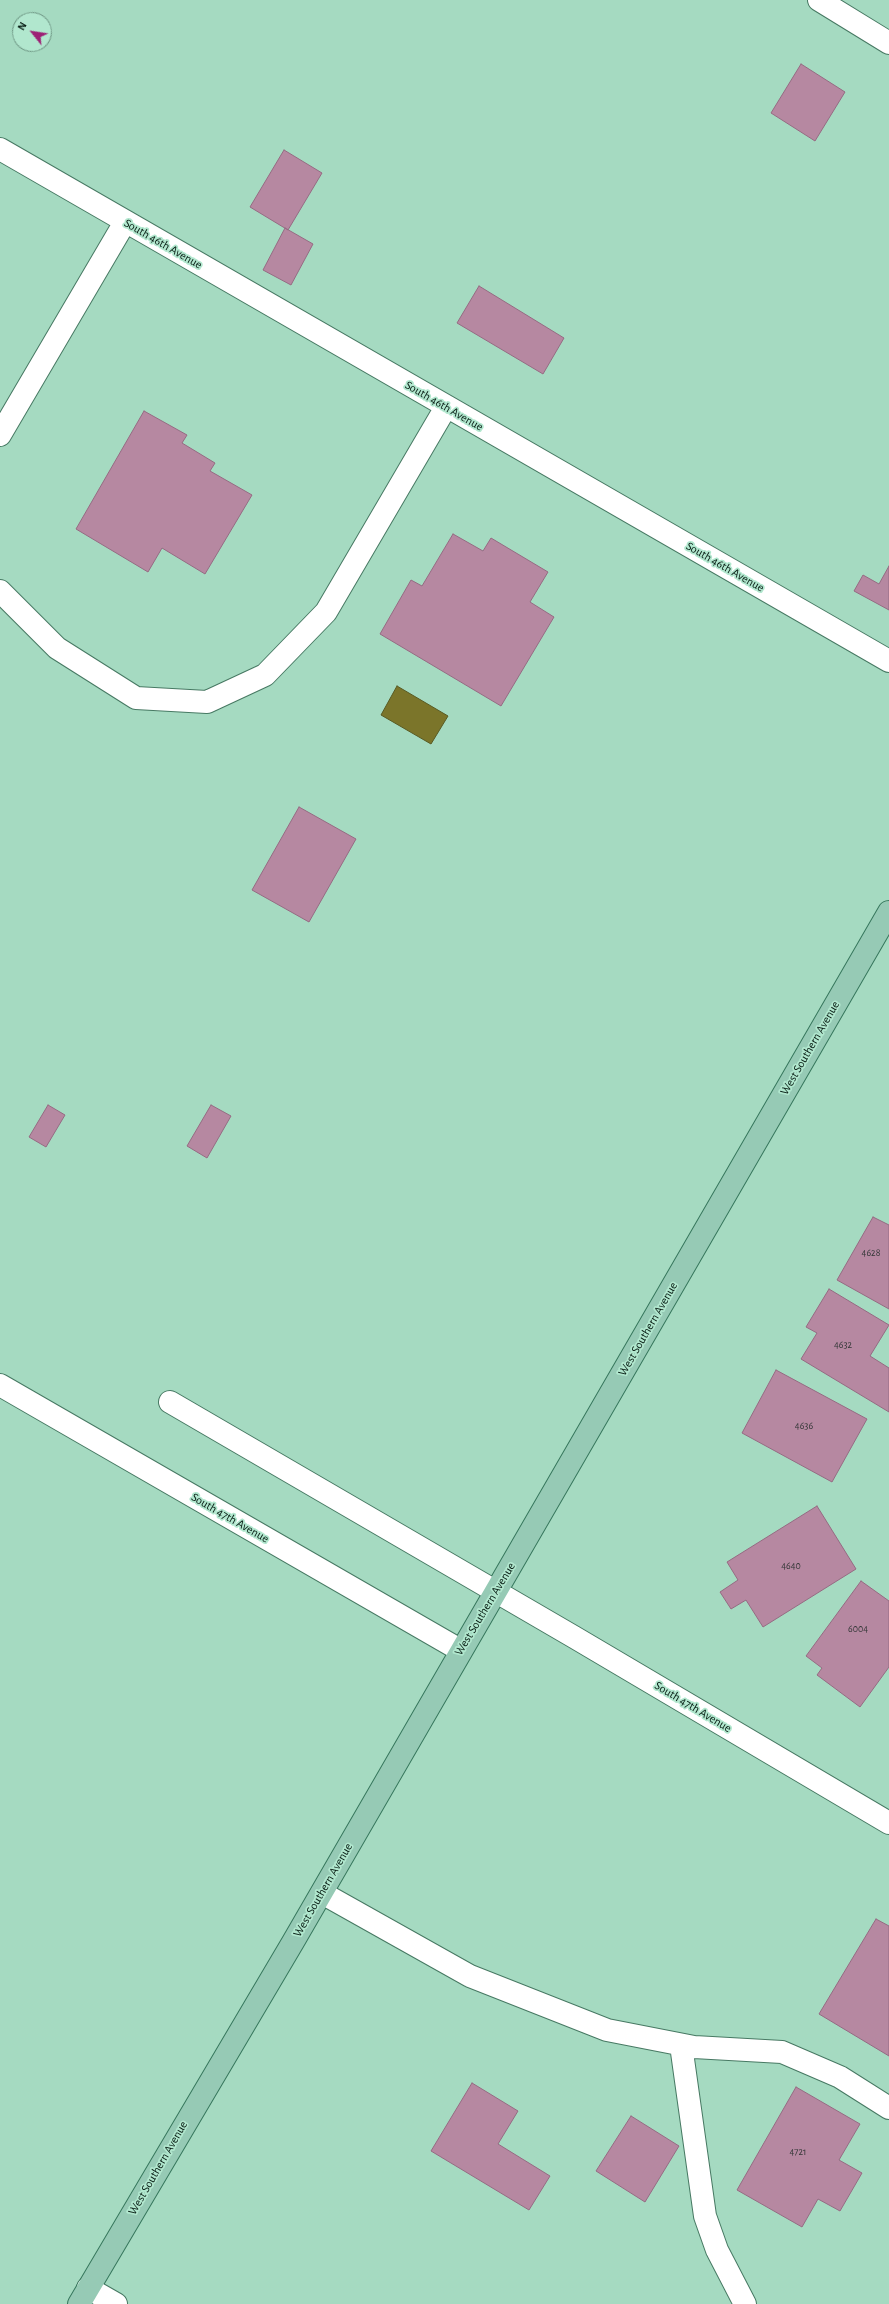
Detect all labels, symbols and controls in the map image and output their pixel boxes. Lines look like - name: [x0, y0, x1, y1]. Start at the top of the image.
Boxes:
- north arrow: [12, 12, 52, 52]
- text: N: [15, 20, 29, 32]
- street label: South 46th Avenue: [121, 216, 205, 272]
- street label: South 46th Avenue: [402, 378, 486, 434]
- street label: South 46th Avenue: [683, 539, 767, 595]
- street label: West Southern Avenue: [777, 998, 843, 1098]
- house number: 4628: [862, 1247, 880, 1259]
- street label: West Southern Avenue: [615, 1279, 681, 1379]
- house number: 4632: [834, 1339, 852, 1351]
- house number: 4636: [795, 1420, 813, 1432]
- street label: South 47th Avenue: [189, 1490, 271, 1546]
- street label: West Southern Avenue: [452, 1560, 518, 1658]
- house number: 4640: [781, 1560, 801, 1572]
- house number: 6004: [848, 1623, 868, 1635]
- street label: South 47th Avenue: [652, 1678, 734, 1736]
- street label: West Southern Avenue: [290, 1840, 356, 1940]
- street label: West Southern Avenue: [125, 2118, 191, 2218]
- house number: 4721: [790, 2146, 806, 2158]

